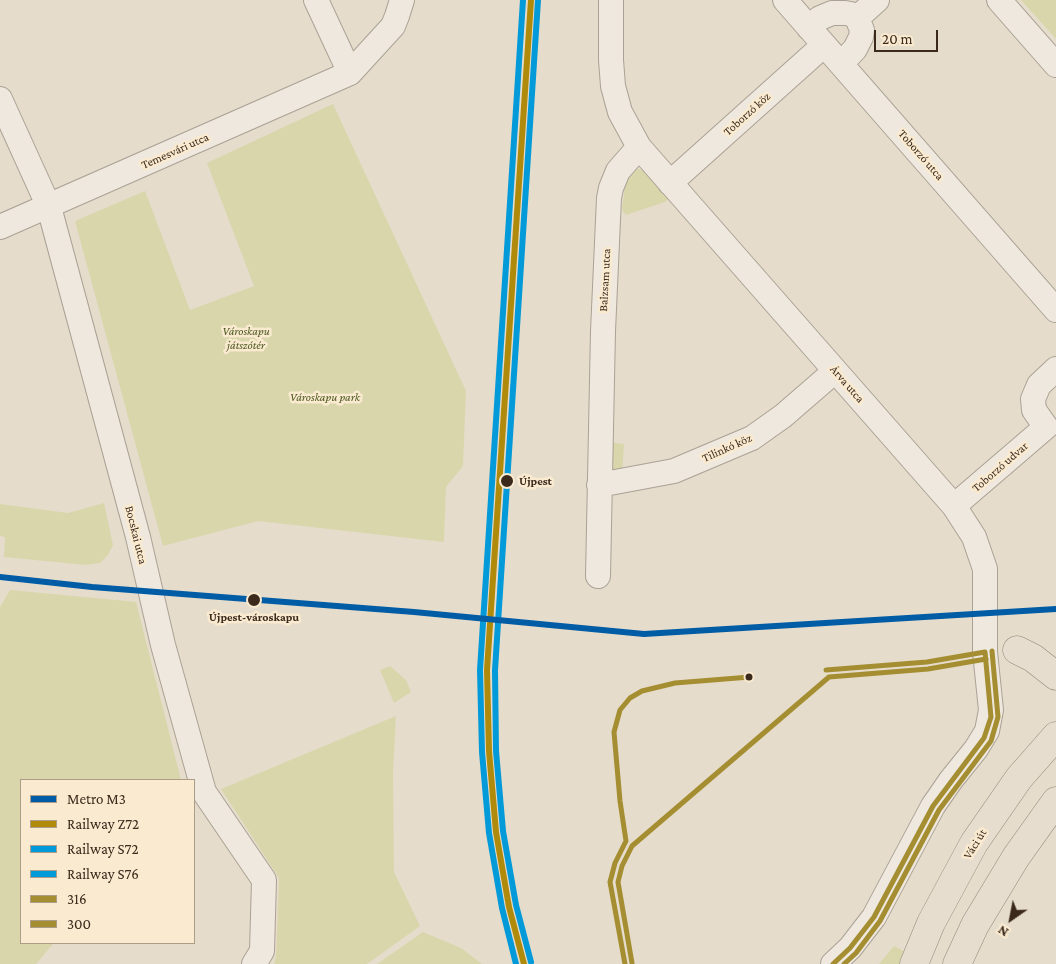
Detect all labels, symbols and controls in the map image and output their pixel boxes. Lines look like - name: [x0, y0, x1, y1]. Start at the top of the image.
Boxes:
- scale bar: [876, 20, 940, 52]
- text: 20 m: [882, 31, 913, 47]
- street label: Toborzó köz: [721, 89, 773, 139]
- street label: Toborzó utca: [895, 127, 947, 183]
- street label: Temesvári utca: [139, 130, 211, 172]
- street label: Balzsam utca: [596, 248, 614, 312]
- park label: Városkapu játszótér: [222, 324, 270, 352]
- street label: Árva utca: [827, 362, 867, 406]
- park label: Városkapu park: [290, 390, 360, 404]
- street label: Tilinkó köz: [700, 431, 754, 465]
- street label: Toborzó udvar: [969, 439, 1031, 495]
- marker: Újpest: [499, 473, 515, 489]
- place label: Újpest: [519, 474, 552, 488]
- street label: Bocskai utca: [122, 504, 150, 566]
- marker: Újpest-városkapu: [246, 592, 262, 608]
- place label: Újpest-városkapu: [209, 610, 299, 624]
- unlabelled marker: [744, 672, 754, 682]
- legend: [20, 779, 195, 944]
- text: Metro M3: [67, 791, 126, 807]
- text: Railway Z72: [67, 816, 139, 832]
- street label: Váci út: [960, 826, 990, 862]
- text: Railway S72: [67, 841, 139, 857]
- text: Railway S76: [67, 866, 139, 882]
- text: 316: [67, 891, 87, 907]
- north arrow: [986, 894, 1036, 944]
- text: 300: [67, 916, 91, 932]
- text: N: [994, 922, 1011, 941]

